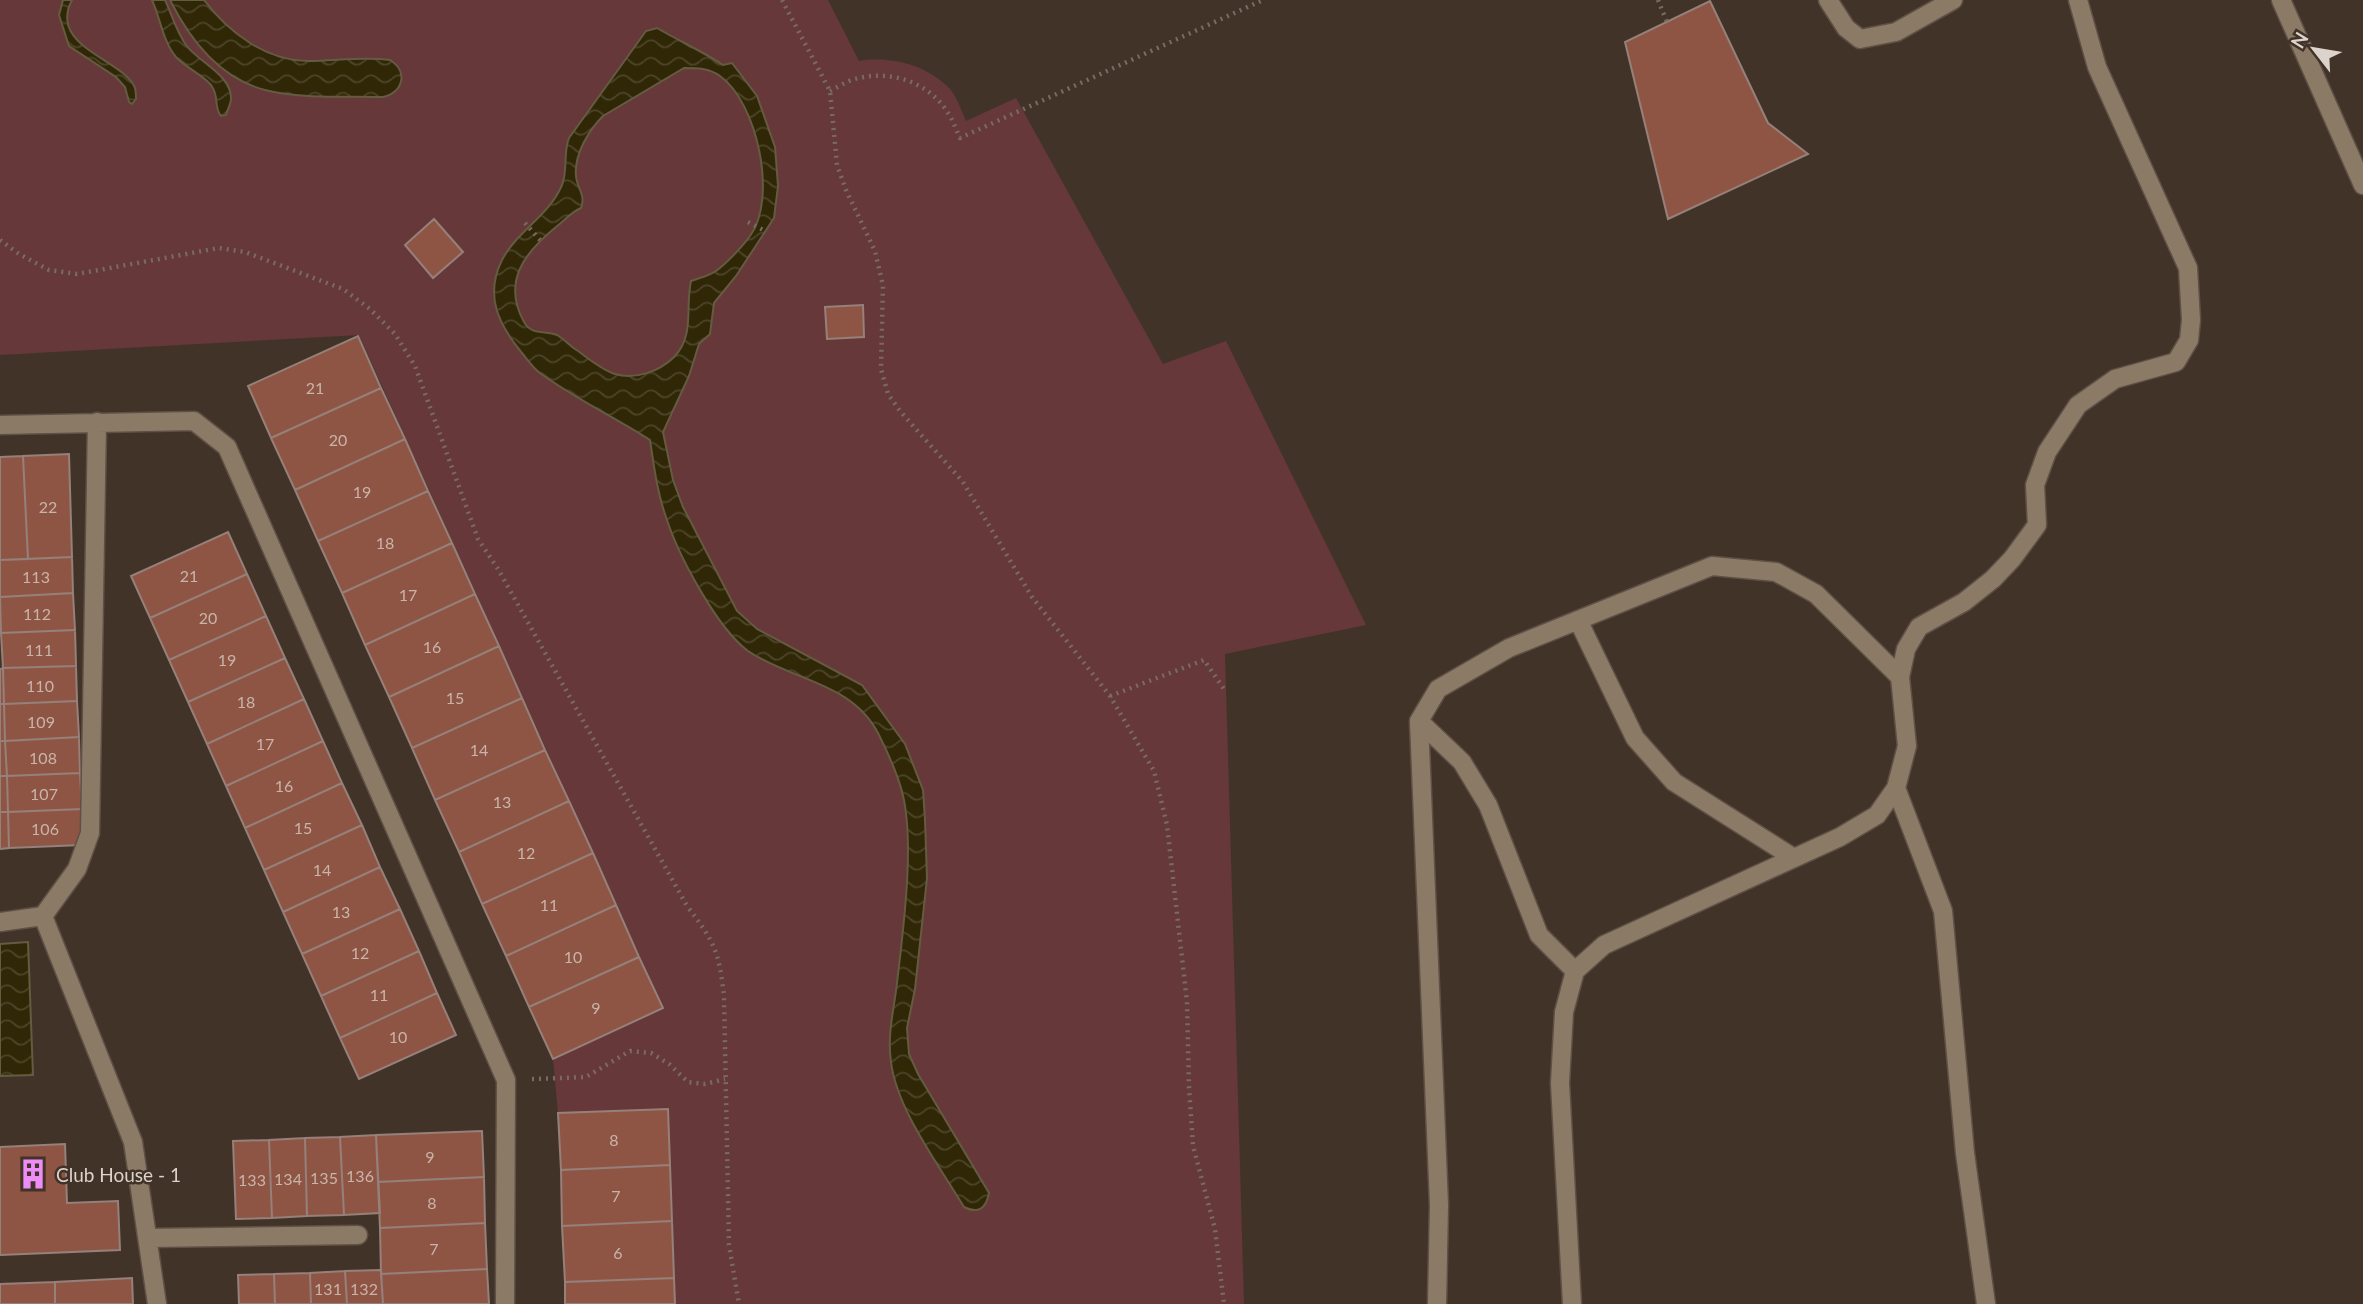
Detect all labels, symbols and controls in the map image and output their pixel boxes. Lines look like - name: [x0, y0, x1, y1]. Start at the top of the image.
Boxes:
- north arrow: [2279, 14, 2349, 84]
- text: N: [2285, 28, 2313, 52]
- house number: 21: [306, 378, 324, 397]
- house number: 20: [329, 430, 347, 449]
- house number: 19: [353, 482, 371, 501]
- house number: 22: [39, 497, 57, 516]
- house number: 18: [376, 533, 394, 552]
- house number: 21: [180, 566, 198, 585]
- house number: 113: [22, 567, 50, 586]
- house number: 17: [399, 585, 417, 604]
- house number: 112: [23, 604, 51, 623]
- house number: 20: [199, 608, 217, 627]
- house number: 16: [423, 637, 441, 656]
- house number: 111: [25, 640, 53, 659]
- house number: 19: [218, 650, 236, 669]
- house number: 110: [26, 676, 54, 695]
- house number: 15: [446, 688, 464, 707]
- house number: 18: [237, 692, 255, 711]
- house number: 109: [27, 712, 55, 731]
- house number: 17: [256, 734, 274, 753]
- house number: 14: [470, 740, 488, 759]
- house number: 108: [29, 748, 57, 767]
- house number: 16: [275, 776, 293, 795]
- house number: 107: [30, 784, 58, 803]
- house number: 13: [493, 792, 511, 811]
- house number: 15: [294, 818, 312, 837]
- house number: 106: [31, 819, 59, 838]
- house number: 12: [517, 843, 535, 862]
- house number: 14: [313, 860, 331, 879]
- house number: 11: [540, 895, 558, 914]
- house number: 13: [332, 902, 350, 921]
- house number: 12: [351, 943, 369, 962]
- house number: 10: [564, 947, 582, 966]
- house number: 11: [370, 985, 388, 1004]
- house number: 9: [591, 998, 601, 1017]
- house number: 10: [389, 1027, 407, 1046]
- house number: 8: [609, 1130, 619, 1149]
- house number: 9: [425, 1147, 435, 1166]
- building icon: Club House - 1: [16, 1157, 50, 1191]
- place label: Club House - 1: [56, 1163, 181, 1186]
- house number: 136: [346, 1166, 374, 1185]
- house number: 135: [310, 1168, 338, 1187]
- house number: 134: [274, 1169, 302, 1188]
- house number: 133: [238, 1170, 266, 1189]
- house number: 7: [611, 1186, 621, 1205]
- house number: 8: [427, 1193, 437, 1212]
- house number: 7: [429, 1239, 439, 1258]
- house number: 6: [613, 1243, 623, 1262]
- house number: 131: [314, 1279, 342, 1298]
- house number: 132: [350, 1279, 378, 1298]

